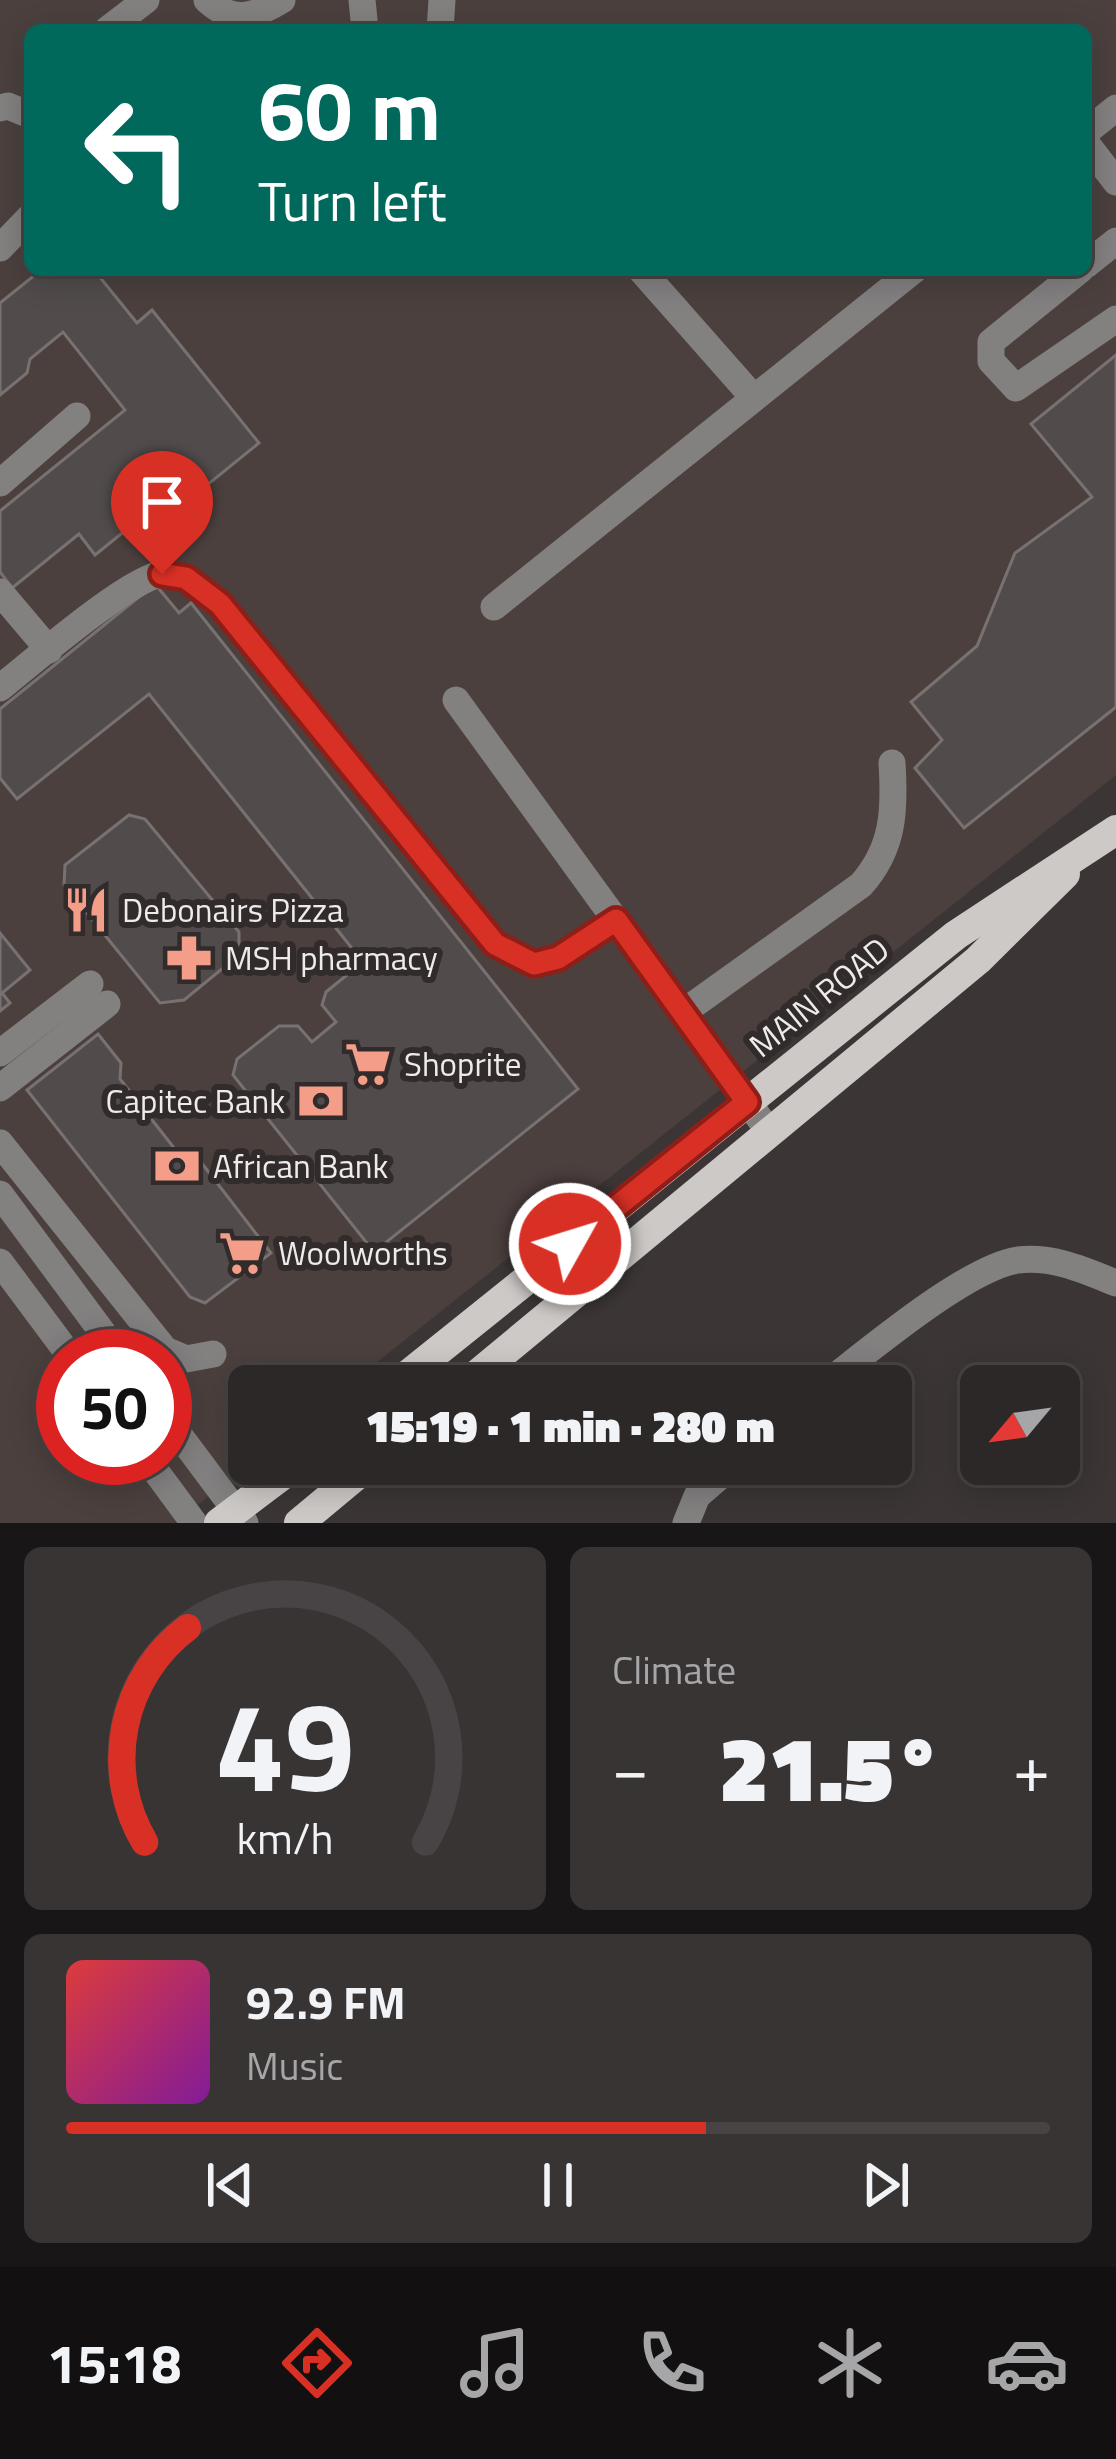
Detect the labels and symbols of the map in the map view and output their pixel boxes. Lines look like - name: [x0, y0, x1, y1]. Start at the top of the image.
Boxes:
- pin: [111, 451, 213, 574]
- restaurant icon: Debonairs Pizza: [61, 885, 111, 935]
- place label: Debonairs Pizza: [122, 885, 344, 935]
- street label: MAIN ROAD: [738, 925, 900, 1069]
- pharmacy icon: MSH pharmacy: [164, 933, 214, 983]
- place label: MSH pharmacy: [225, 933, 438, 983]
- supermarket icon: Shoprite: [343, 1039, 393, 1089]
- place label: Shoprite: [404, 1039, 521, 1089]
- place label: Capitec Bank: [106, 1076, 285, 1126]
- bank icon: Capitec Bank: [296, 1076, 346, 1126]
- bank icon: African Bank: [152, 1141, 202, 1191]
- place label: African Bank: [213, 1141, 388, 1191]
- position arrow: [507, 1181, 633, 1307]
- supermarket icon: Woolworths: [217, 1228, 267, 1278]
- place label: Woolworths: [278, 1228, 448, 1278]
- speed limit sign: 50: [36, 1329, 192, 1485]
- north arrow: [960, 1365, 1080, 1485]

